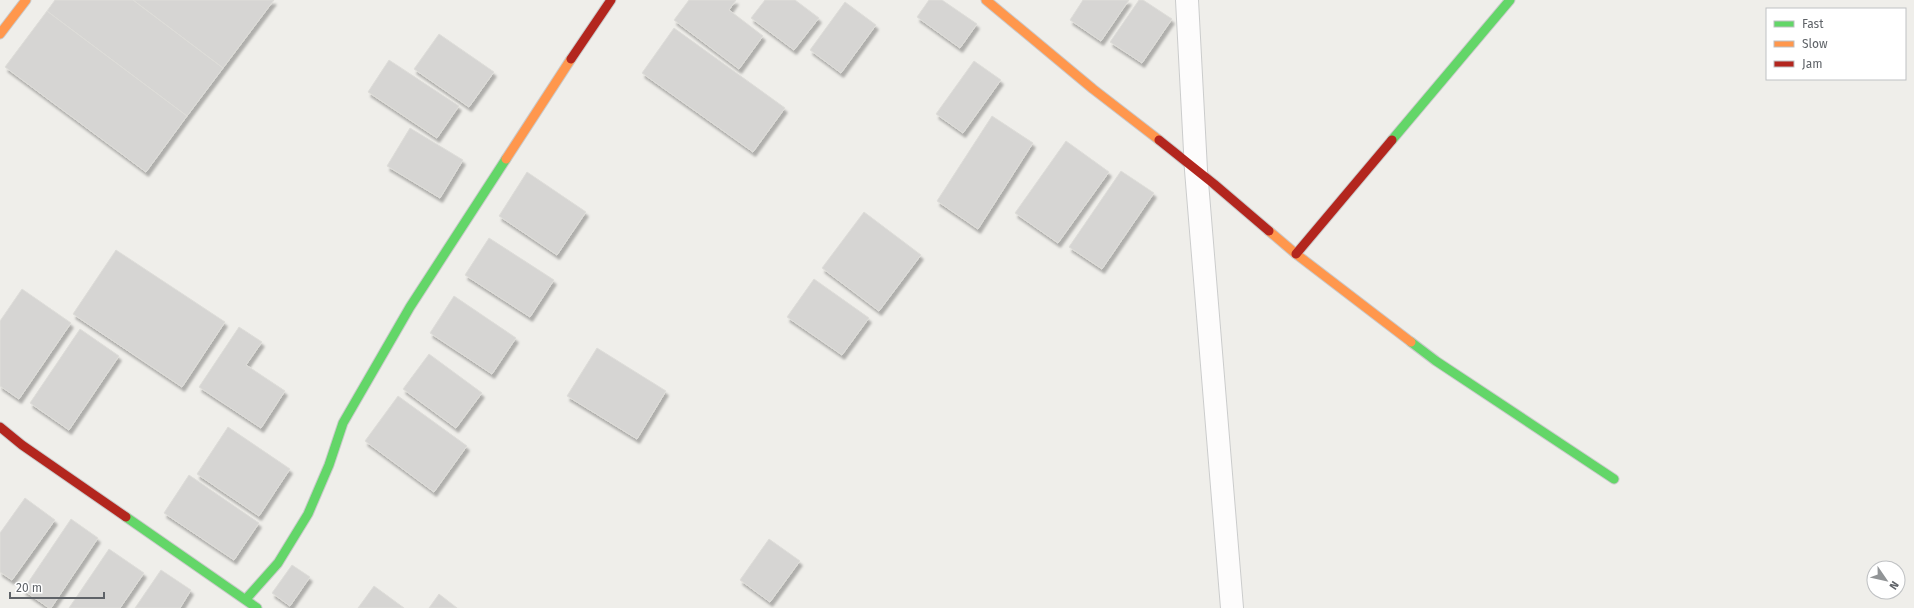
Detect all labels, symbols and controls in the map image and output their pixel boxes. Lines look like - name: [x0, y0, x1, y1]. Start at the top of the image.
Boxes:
- legend: [1766, 8, 1906, 80]
- text: Fast: [1802, 17, 1824, 31]
- text: Slow: [1802, 37, 1828, 51]
- text: Jam: [1802, 57, 1822, 71]
- north arrow: [1866, 560, 1906, 600]
- scale bar: [10, 574, 104, 600]
- text: N: [1886, 579, 1901, 592]
- text: 20 m: [16, 581, 42, 595]

